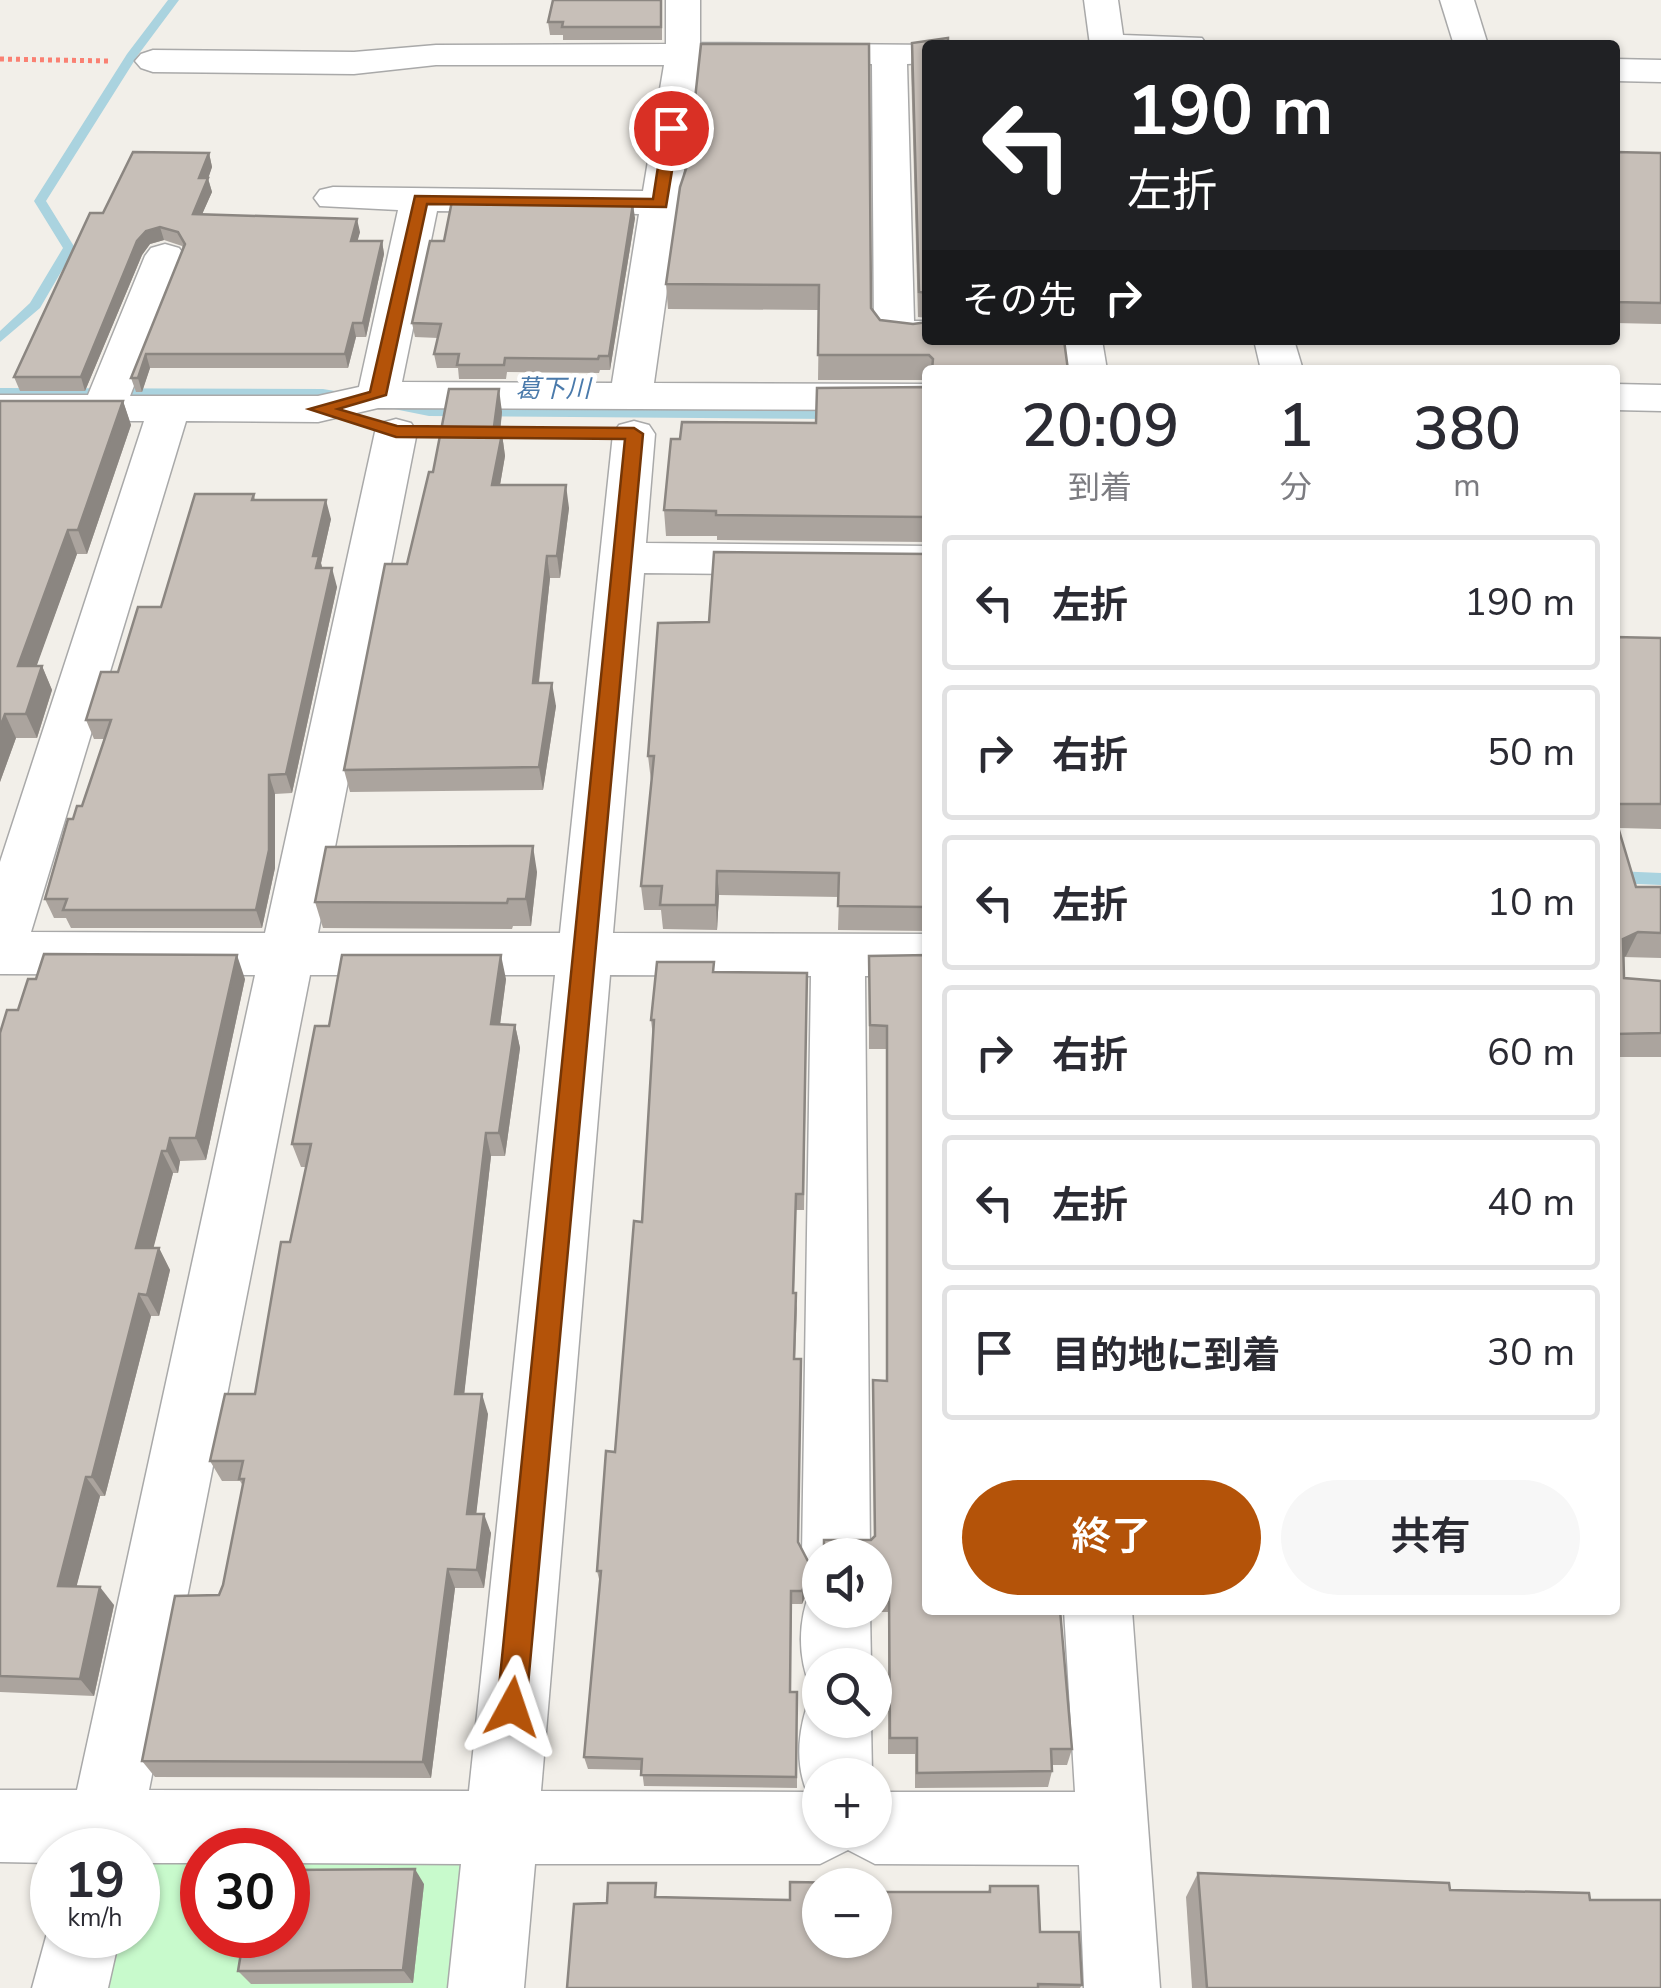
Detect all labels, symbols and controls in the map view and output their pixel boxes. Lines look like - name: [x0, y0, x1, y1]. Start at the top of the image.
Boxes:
- text: 190 m: [1127, 63, 1333, 159]
- icon: left: [962, 80, 1092, 210]
- pin: [629, 86, 714, 171]
- icon: arrive: [644, 101, 699, 156]
- text: 左折: [1127, 161, 1217, 222]
- icon: right: [1096, 270, 1151, 325]
- text: その先: [962, 275, 1076, 326]
- water label: 葛下川: [515, 372, 593, 406]
- text: 20:09: [1021, 385, 1179, 467]
- text: 1: [1278, 385, 1314, 467]
- text: 380: [1413, 388, 1521, 470]
- text: m: [1453, 464, 1481, 507]
- text: 到着: [1068, 466, 1132, 509]
- text: 分: [1280, 466, 1312, 509]
- icon: left: [967, 575, 1022, 630]
- text: 190 m: [1464, 577, 1575, 628]
- text: 左折: [1052, 580, 1128, 631]
- icon: right: [967, 725, 1022, 780]
- text: 50 m: [1487, 727, 1575, 778]
- text: 右折: [1052, 730, 1128, 781]
- icon: left: [967, 875, 1022, 930]
- text: 10 m: [1487, 877, 1575, 928]
- text: 左折: [1052, 880, 1128, 931]
- icon: right: [967, 1025, 1022, 1080]
- text: 60 m: [1487, 1027, 1575, 1078]
- text: 右折: [1052, 1030, 1128, 1081]
- icon: left: [967, 1175, 1022, 1230]
- text: 40 m: [1487, 1177, 1575, 1228]
- text: 左折: [1052, 1180, 1128, 1231]
- icon: arrive: [967, 1325, 1022, 1380]
- text: 30 m: [1487, 1327, 1575, 1378]
- text: 目的地に到着: [1052, 1330, 1280, 1381]
- button: 終了: [962, 1480, 1261, 1595]
- button: 共有: [1281, 1480, 1580, 1595]
- map controls: [802, 1538, 892, 1958]
- button: sound: [802, 1538, 892, 1628]
- button: search: [802, 1648, 892, 1738]
- position arrow: [460, 1655, 564, 1759]
- button: +: [802, 1758, 892, 1848]
- speed limit sign: 30: [180, 1828, 310, 1958]
- text: 19: [65, 1846, 125, 1915]
- button: −: [802, 1868, 892, 1958]
- text: km/h: [67, 1901, 123, 1935]

